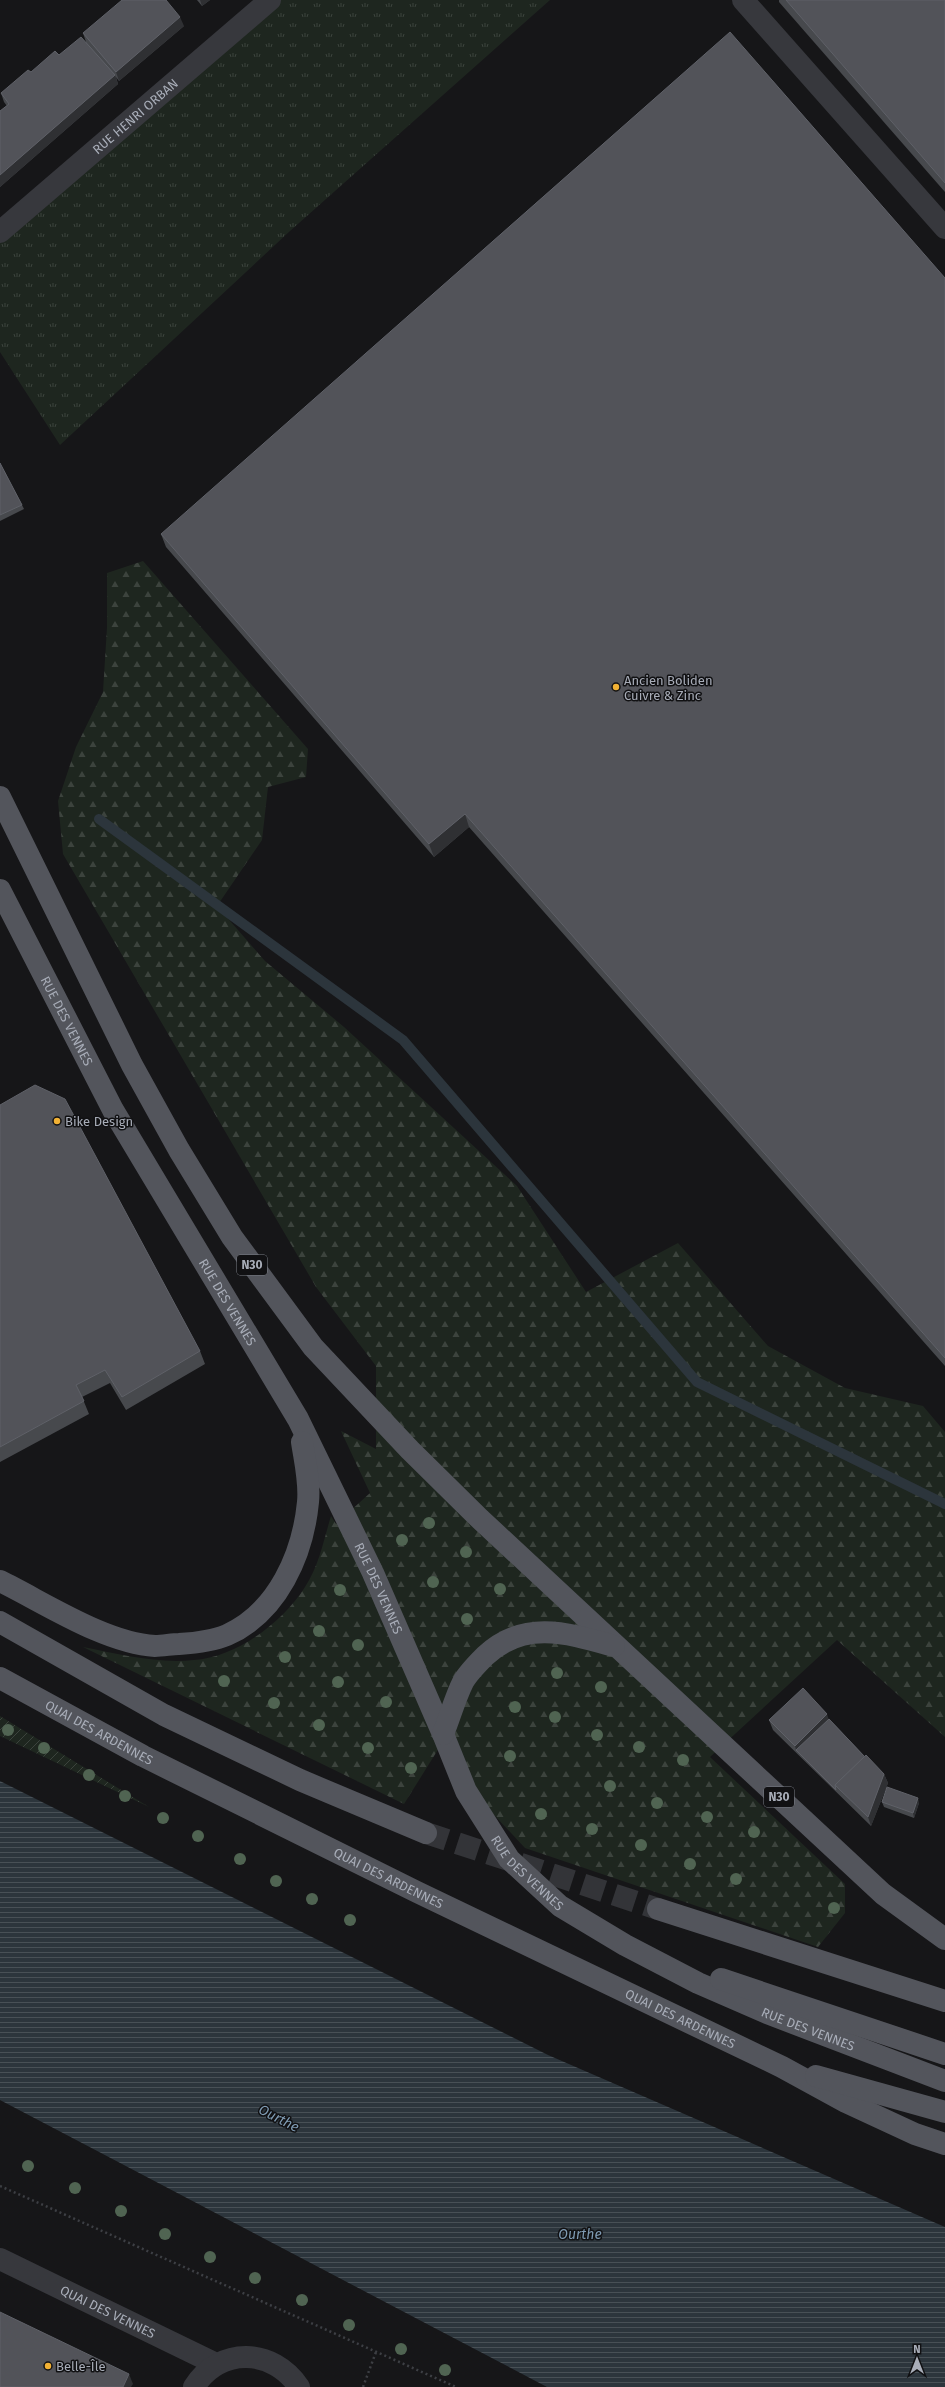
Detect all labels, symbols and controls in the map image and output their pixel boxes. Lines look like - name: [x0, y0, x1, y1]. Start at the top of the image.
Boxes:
- street label: RUE HENRI ORBAN: [90, 76, 181, 157]
- place label: Ancien Boliden Cuivre & Zinc: [624, 673, 713, 703]
- marker: Ancien Boliden Cuivre & Zinc: [611, 682, 621, 692]
- street label: RUE DES VENNES: [38, 974, 96, 1068]
- place label: Bike Design: [65, 1114, 133, 1129]
- marker: Bike Design: [52, 1116, 62, 1126]
- road number: N30: [237, 1255, 267, 1275]
- street label: RUE DES VENNES: [196, 1256, 259, 1348]
- street label: RUE DES VENNES: [351, 1540, 406, 1636]
- street label: QUAI DES ARDENNES: [43, 1697, 155, 1768]
- road number: N30: [764, 1787, 794, 1807]
- street label: RUE DES VENNES: [488, 1833, 567, 1914]
- street label: QUAI DES ARDENNES: [331, 1845, 446, 1911]
- street label: QUAI DES ARDENNES: [623, 1986, 738, 2052]
- street label: RUE DES VENNES: [759, 2005, 857, 2054]
- water label: Ourthe: [256, 2101, 302, 2136]
- water label: Ourthe: [558, 2226, 602, 2243]
- street label: QUAI DES VENNES: [58, 2282, 158, 2341]
- north arrow: [897, 2339, 937, 2379]
- text: N: [913, 2343, 921, 2356]
- place label: Belle-Île: [56, 2359, 106, 2374]
- marker: Belle-Île: [43, 2361, 53, 2371]

